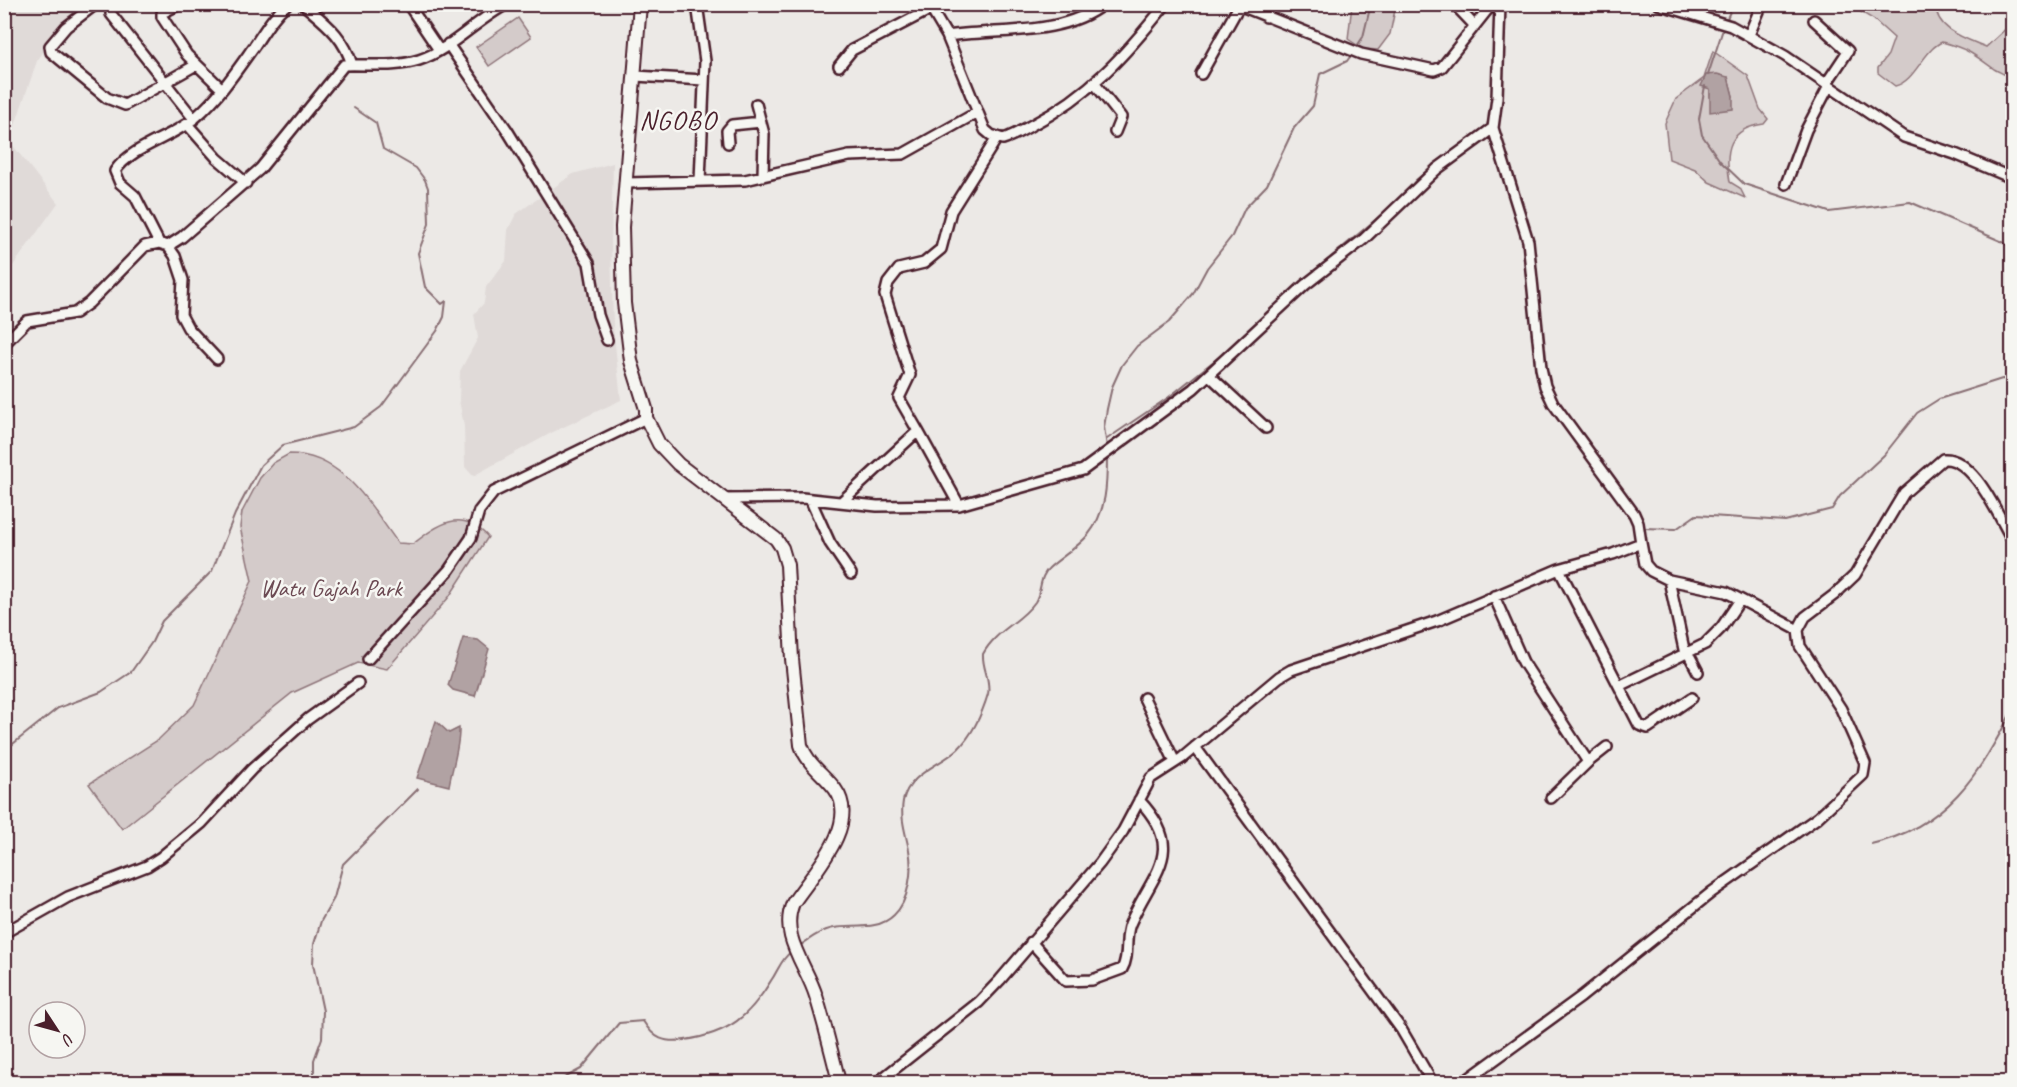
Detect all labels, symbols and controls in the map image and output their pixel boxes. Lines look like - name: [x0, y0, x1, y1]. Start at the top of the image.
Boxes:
- district label: NGOBO: [639, 103, 718, 137]
- park label: Watu Gajah Park: [260, 573, 404, 603]
- north arrow: [27, 1000, 87, 1060]
- text: U: [56, 1029, 79, 1050]

